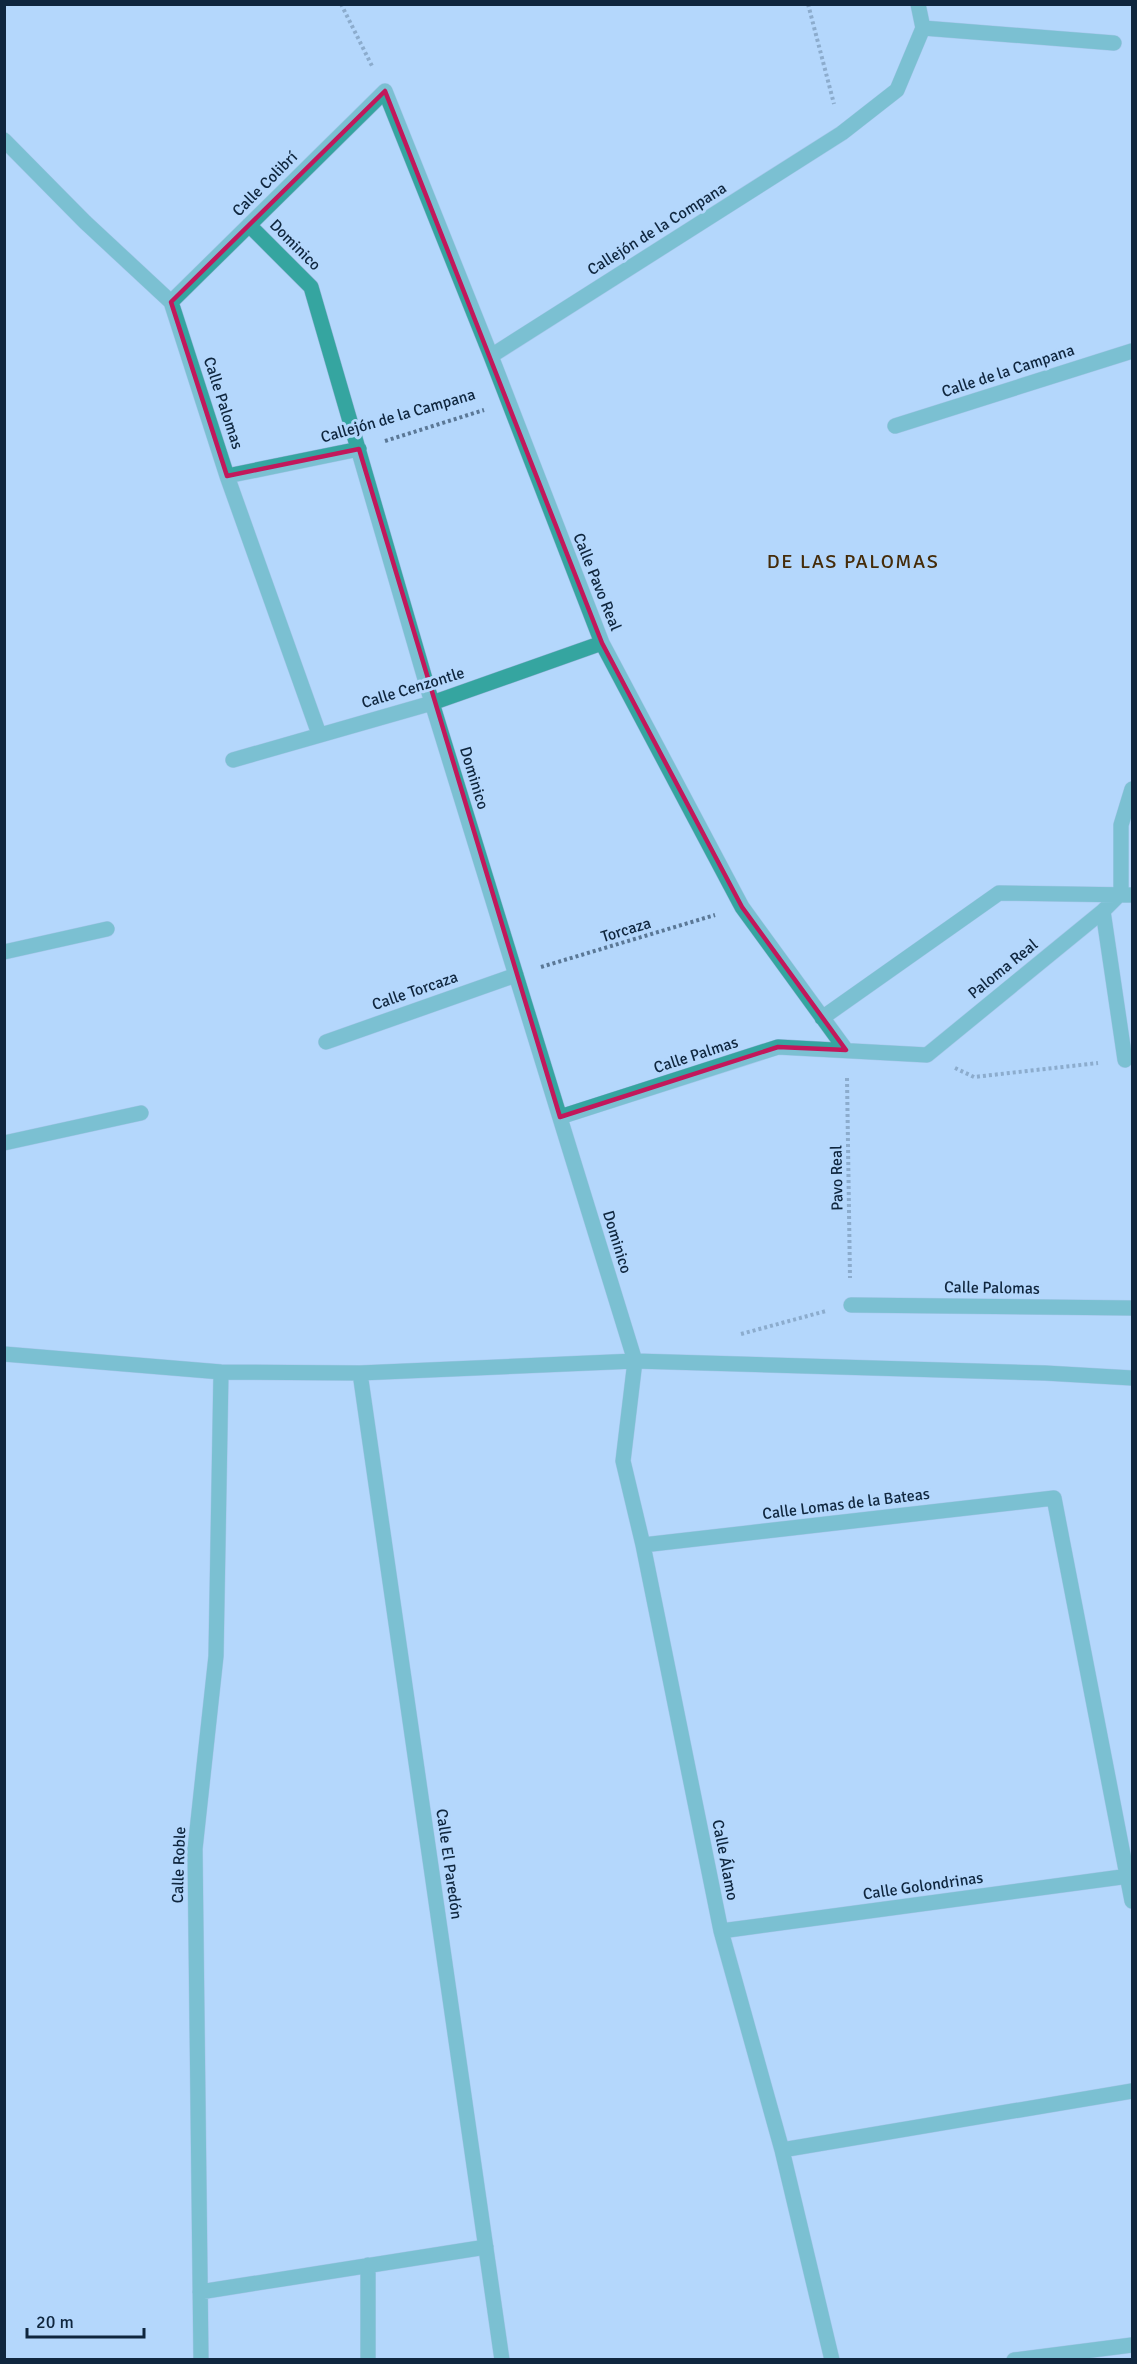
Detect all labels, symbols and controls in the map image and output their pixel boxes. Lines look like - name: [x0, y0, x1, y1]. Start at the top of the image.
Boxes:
- street label: Calle Colibrí: [228, 147, 302, 221]
- street label: Callejón de la Compana: [584, 178, 730, 280]
- street label: Dominico: [265, 215, 325, 275]
- street label: Calle de la Campana: [939, 340, 1077, 402]
- street label: Calle Palomas: [199, 354, 247, 452]
- street label: Callejón de la Campana: [318, 384, 478, 448]
- street label: Calle Pavo Real: [568, 530, 626, 634]
- district label: DE LAS PALOMAS: [767, 549, 939, 574]
- street label: Calle Cenzontle: [359, 663, 467, 713]
- street label: Dominico: [455, 744, 493, 812]
- street label: Torcaza: [599, 913, 653, 947]
- street label: Paloma Real: [964, 935, 1042, 1003]
- street label: Calle Torcaza: [369, 967, 461, 1015]
- street label: Calle Palmas: [651, 1032, 741, 1078]
- street label: Pavo Real: [826, 1145, 848, 1211]
- street label: Dominico: [598, 1208, 636, 1276]
- street label: Calle Palomas: [944, 1277, 1040, 1299]
- street label: Calle Lomas de la Bateas: [761, 1484, 931, 1524]
- street label: Calle El Paredón: [431, 1807, 467, 1921]
- street label: Calle Álamo: [707, 1818, 743, 1902]
- street label: Calle Roble: [168, 1826, 190, 1904]
- street label: Calle Golondrinas: [862, 1868, 984, 1904]
- scale bar: [27, 2301, 144, 2339]
- text: 20 m: [36, 2311, 74, 2333]

